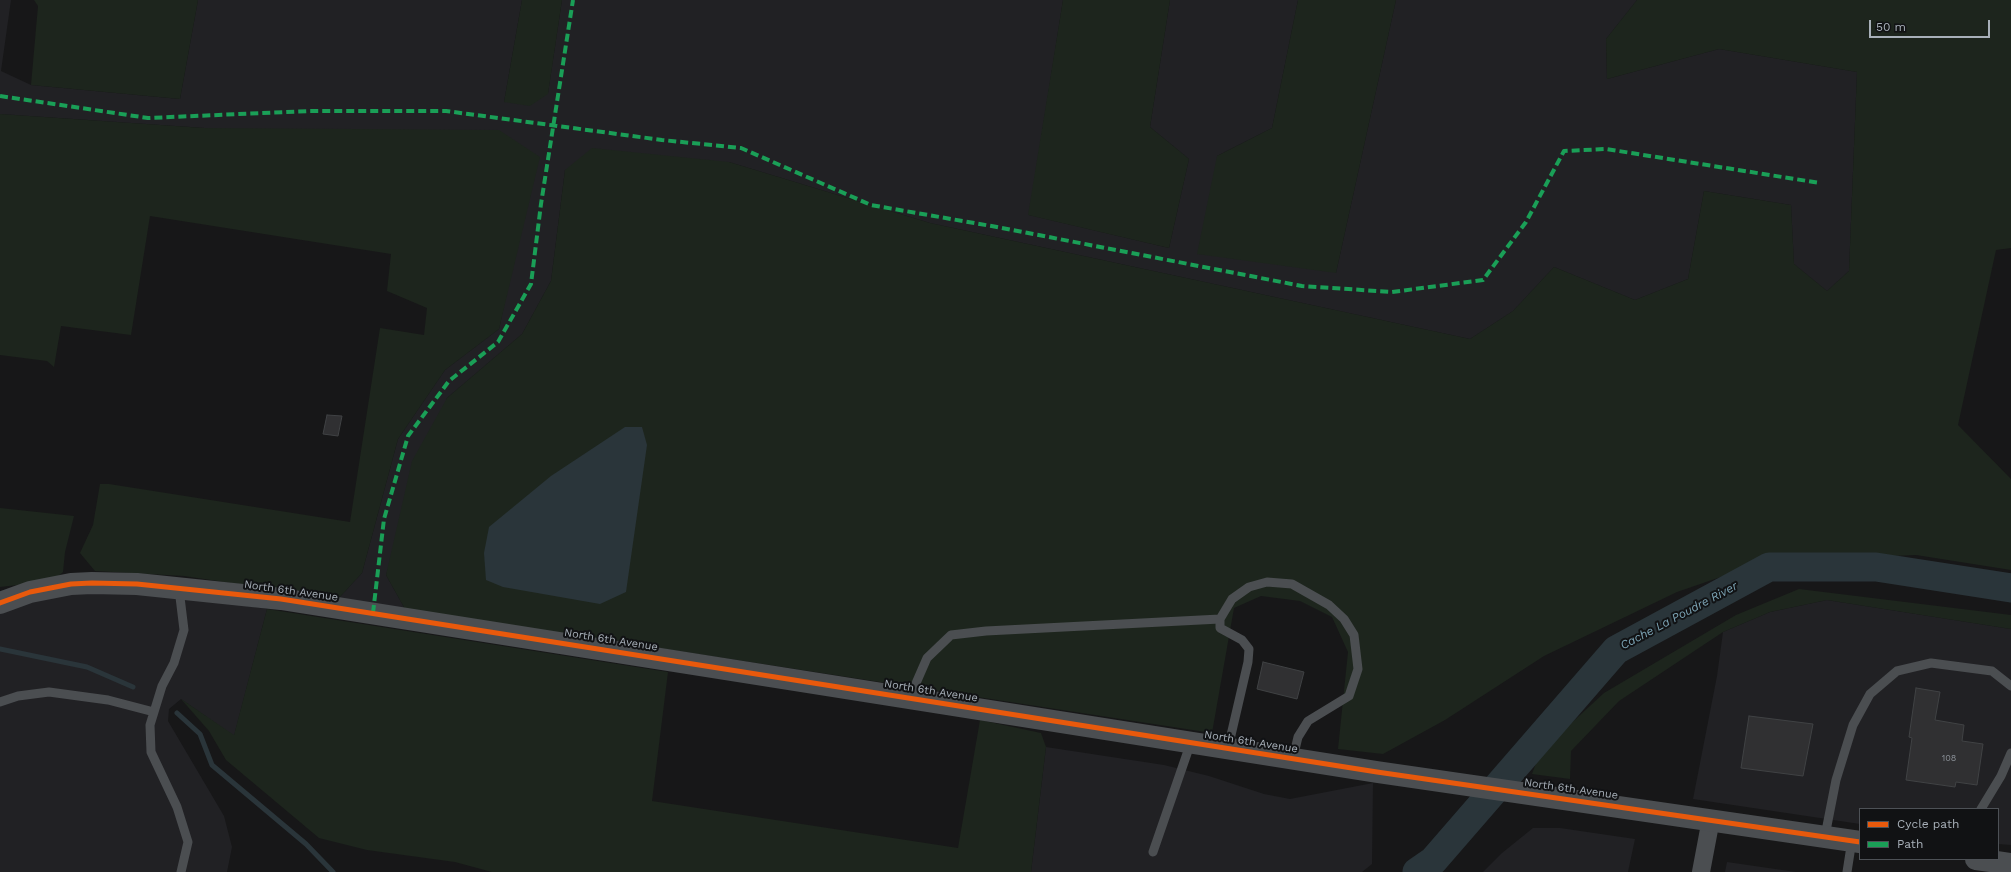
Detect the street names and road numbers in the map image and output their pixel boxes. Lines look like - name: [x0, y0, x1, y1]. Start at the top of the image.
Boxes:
- street label: North 6th Avenue: [243, 578, 339, 604]
- street label: North 6th Avenue: [563, 626, 659, 654]
- street label: North 6th Avenue: [883, 677, 979, 705]
- street label: North 6th Avenue: [1203, 728, 1299, 756]
- street label: North 6th Avenue: [1523, 776, 1619, 802]

